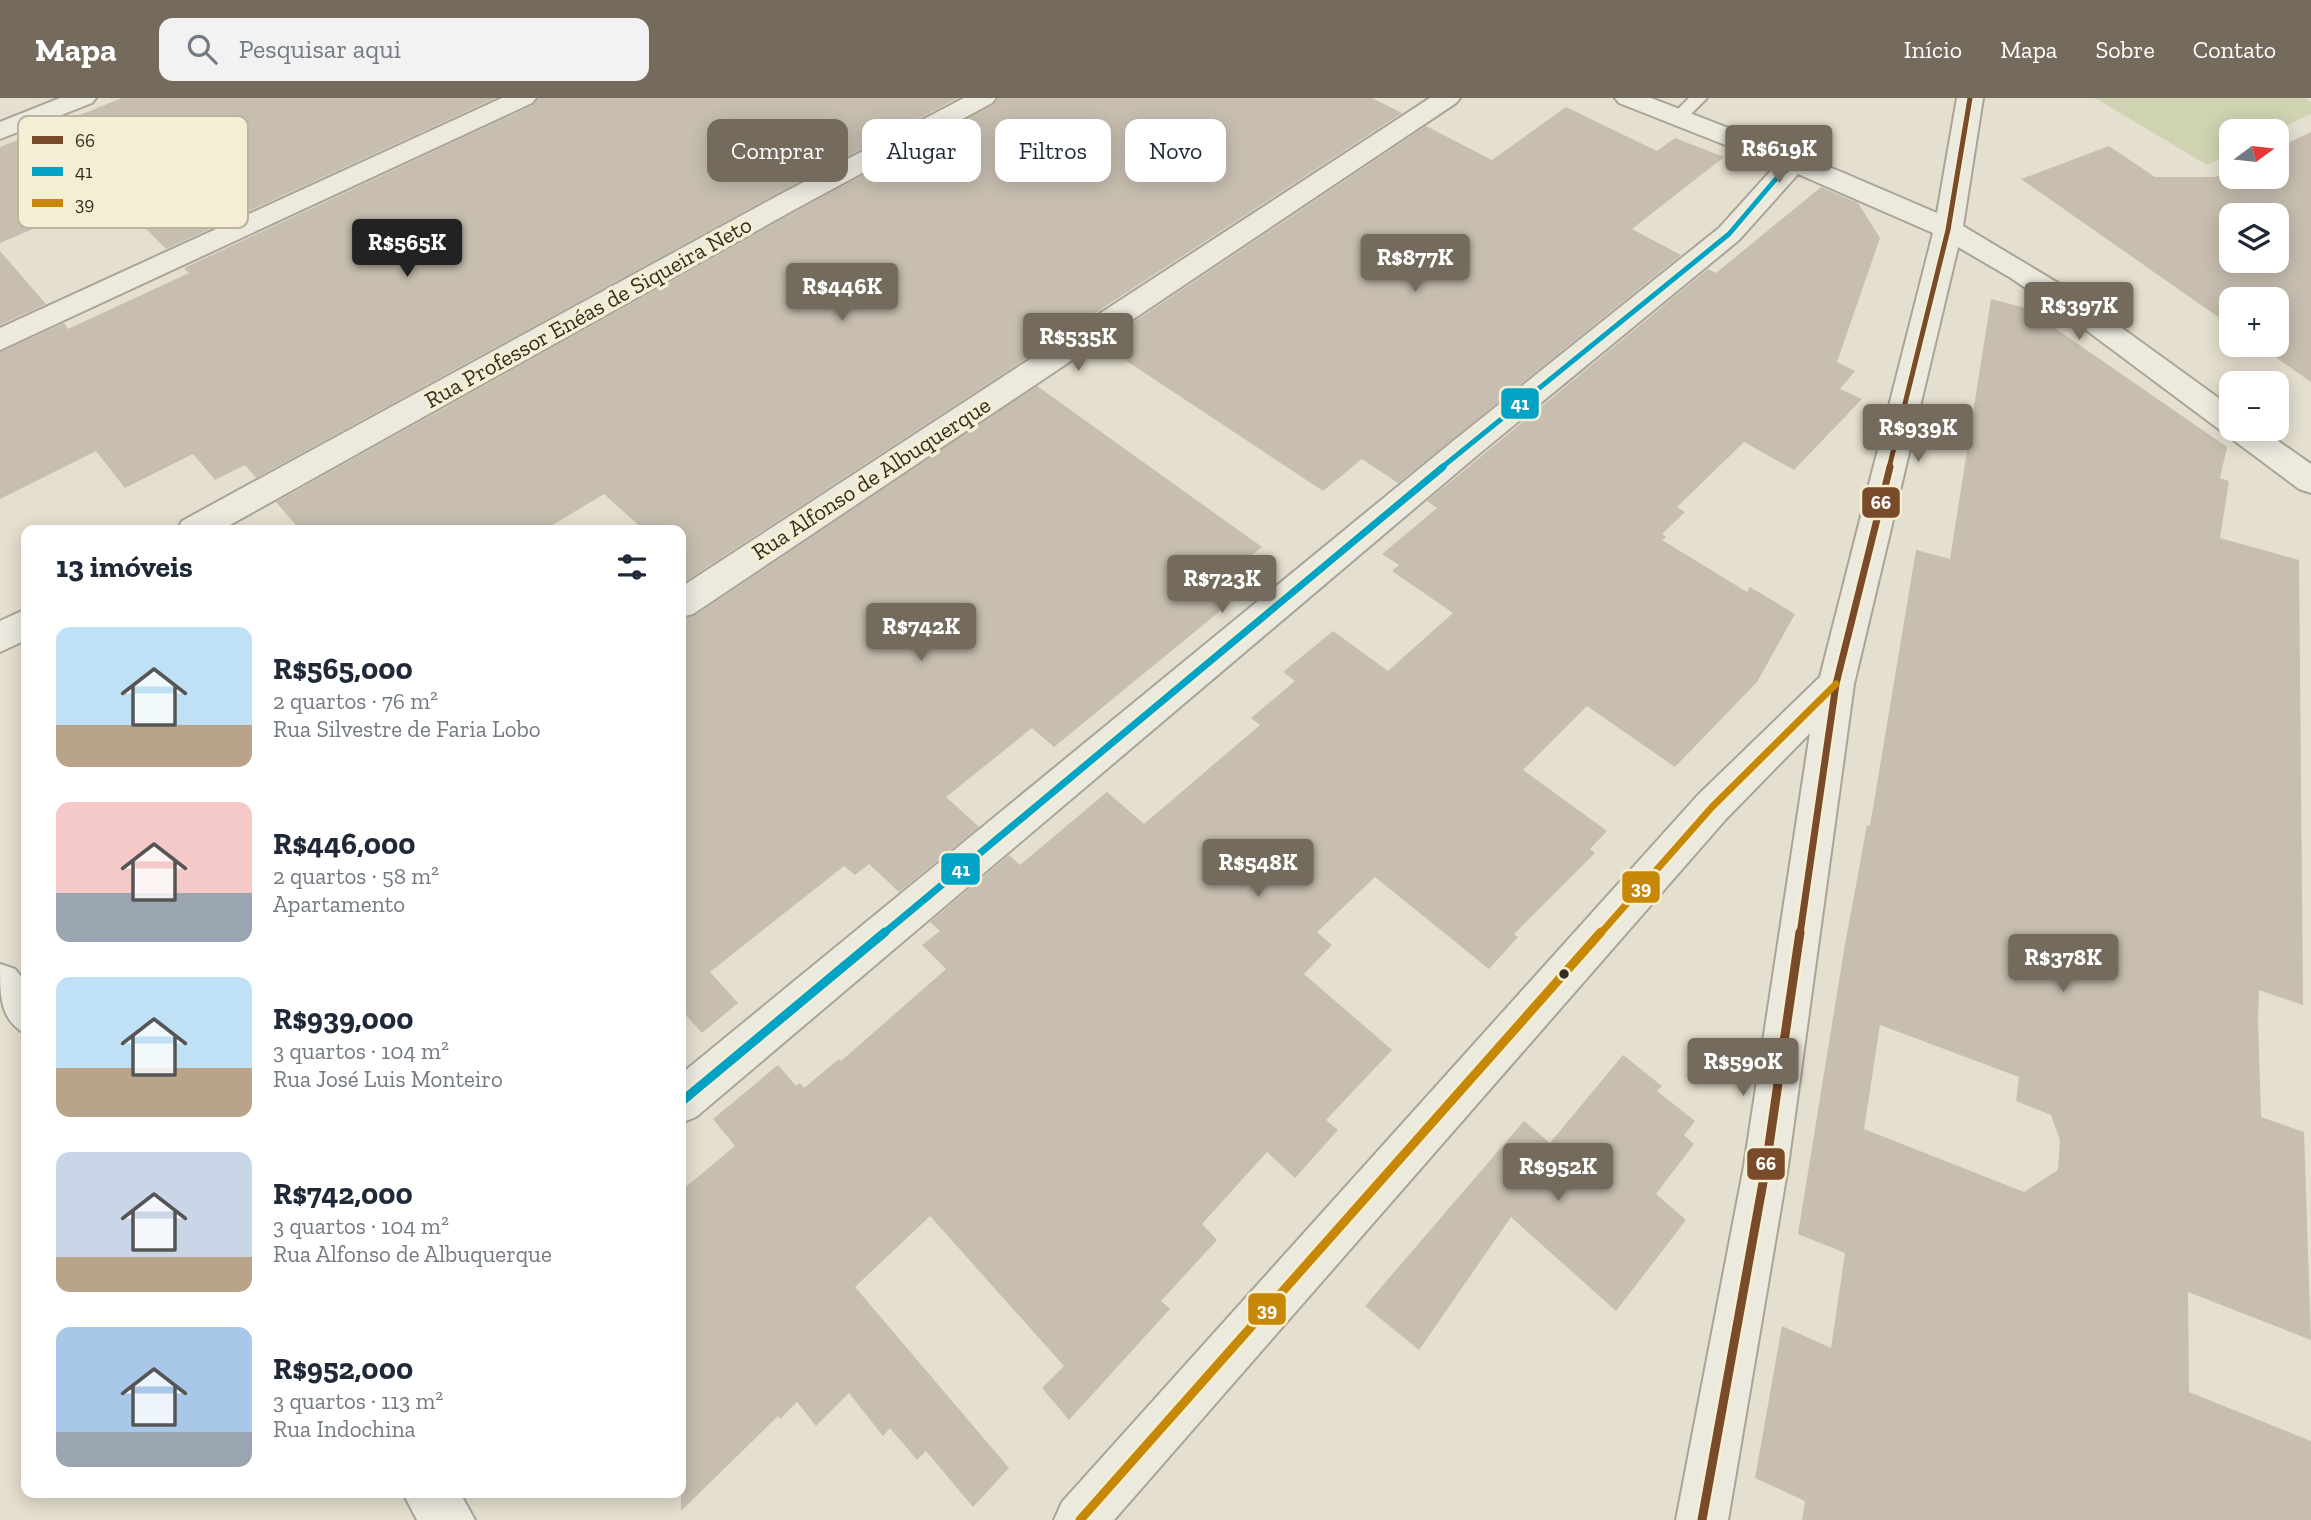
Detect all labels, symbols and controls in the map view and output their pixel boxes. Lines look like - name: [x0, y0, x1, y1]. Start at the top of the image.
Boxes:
- search box: [159, 18, 649, 81]
- text: Mapa: [35, 30, 117, 69]
- icon: search: [183, 30, 221, 68]
- text: Pesquisar aqui: [239, 33, 401, 65]
- text: Início: [1904, 35, 1962, 64]
- text: Mapa: [2000, 35, 2057, 64]
- text: Sobre: [2095, 35, 2155, 64]
- text: Contato: [2193, 35, 2276, 64]
- legend: [18, 116, 248, 228]
- chip: Comprar: [707, 119, 848, 182]
- chip: Alugar: [862, 119, 981, 182]
- chip: Filtros: [995, 119, 1111, 182]
- chip: Novo: [1125, 119, 1226, 182]
- north arrow: [2219, 119, 2289, 189]
- map controls: [2219, 119, 2289, 441]
- pin: R$619K: [1722, 126, 1836, 185]
- text: 66: [75, 129, 95, 152]
- text: R$619K: [1741, 134, 1817, 162]
- text: 41: [75, 160, 93, 183]
- text: 39: [75, 192, 94, 215]
- button: layers: [2219, 203, 2289, 273]
- street label: Rua Professor Enéas de Siqueira Neto: [419, 210, 757, 414]
- pin: R$565K: [350, 220, 464, 279]
- text: R$565K: [368, 228, 446, 256]
- pin: R$877K: [1358, 234, 1472, 294]
- text: R$877K: [1377, 243, 1453, 271]
- pin: R$446K: [785, 264, 899, 323]
- text: R$446K: [802, 272, 882, 300]
- pin: R$397K: [2022, 282, 2136, 342]
- button: +: [2219, 287, 2289, 357]
- text: R$397K: [2040, 291, 2118, 319]
- pin: R$535K: [1021, 314, 1135, 373]
- text: R$535K: [1039, 322, 1117, 350]
- button: −: [2219, 371, 2289, 441]
- line badge: 41: [1500, 387, 1540, 420]
- street label: Rua Alfonso de Albuquerque: [746, 390, 996, 566]
- text: 41: [1511, 392, 1530, 415]
- pin: R$939K: [1861, 404, 1975, 464]
- text: R$939K: [1879, 413, 1957, 441]
- line badge: 66: [1861, 486, 1901, 519]
- text: 66: [1871, 491, 1891, 514]
- icon: filters: [613, 548, 651, 586]
- text: 13 imóveis: [56, 549, 193, 585]
- pin: R$723K: [1165, 556, 1279, 615]
- text: R$723K: [1183, 564, 1261, 592]
- pin: R$742K: [864, 603, 978, 663]
- text: R$742K: [882, 612, 960, 640]
- text: R$565,000: [273, 651, 413, 687]
- icon: home: [112, 655, 196, 739]
- text: 2 quartos · 76 m²: [273, 687, 438, 715]
- text: Rua Silvestre de Faria Lobo: [273, 715, 541, 743]
- text: R$446,000: [273, 826, 416, 862]
- icon: home: [112, 830, 196, 914]
- pin: R$548K: [1201, 840, 1315, 899]
- text: R$548K: [1219, 848, 1297, 876]
- line badge: 41: [940, 852, 981, 886]
- text: 41: [952, 858, 971, 881]
- text: 2 quartos · 58 m²: [273, 862, 439, 890]
- line badge: 39: [1621, 870, 1661, 904]
- text: 39: [1631, 876, 1651, 899]
- text: Apartamento: [273, 890, 405, 918]
- pin: R$378K: [2006, 934, 2120, 994]
- text: R$378K: [2024, 943, 2102, 971]
- unlabelled marker: [1557, 967, 1571, 981]
- text: R$939,000: [273, 1001, 413, 1037]
- icon: home: [112, 1005, 196, 1089]
- text: 3 quartos · 104 m²: [273, 1037, 449, 1065]
- pin: R$590K: [1686, 1038, 1800, 1098]
- text: R$590K: [1703, 1047, 1783, 1075]
- text: Rua José Luis Monteiro: [273, 1065, 503, 1093]
- pin: R$952K: [1501, 1144, 1615, 1203]
- line badge: 66: [1746, 1147, 1786, 1181]
- text: R$952K: [1519, 1152, 1597, 1180]
- text: 66: [1756, 1152, 1776, 1175]
- text: R$742,000: [273, 1176, 413, 1212]
- icon: home: [112, 1180, 196, 1264]
- text: 3 quartos · 104 m²: [273, 1212, 449, 1240]
- text: Rua Alfonso de Albuquerque: [273, 1240, 552, 1268]
- line badge: 39: [1247, 1292, 1287, 1326]
- text: 39: [1257, 1298, 1277, 1321]
- text: R$952,000: [273, 1351, 413, 1387]
- icon: home: [112, 1355, 196, 1439]
- text: 3 quartos · 113 m²: [273, 1387, 443, 1415]
- text: Rua Indochina: [273, 1415, 416, 1443]

